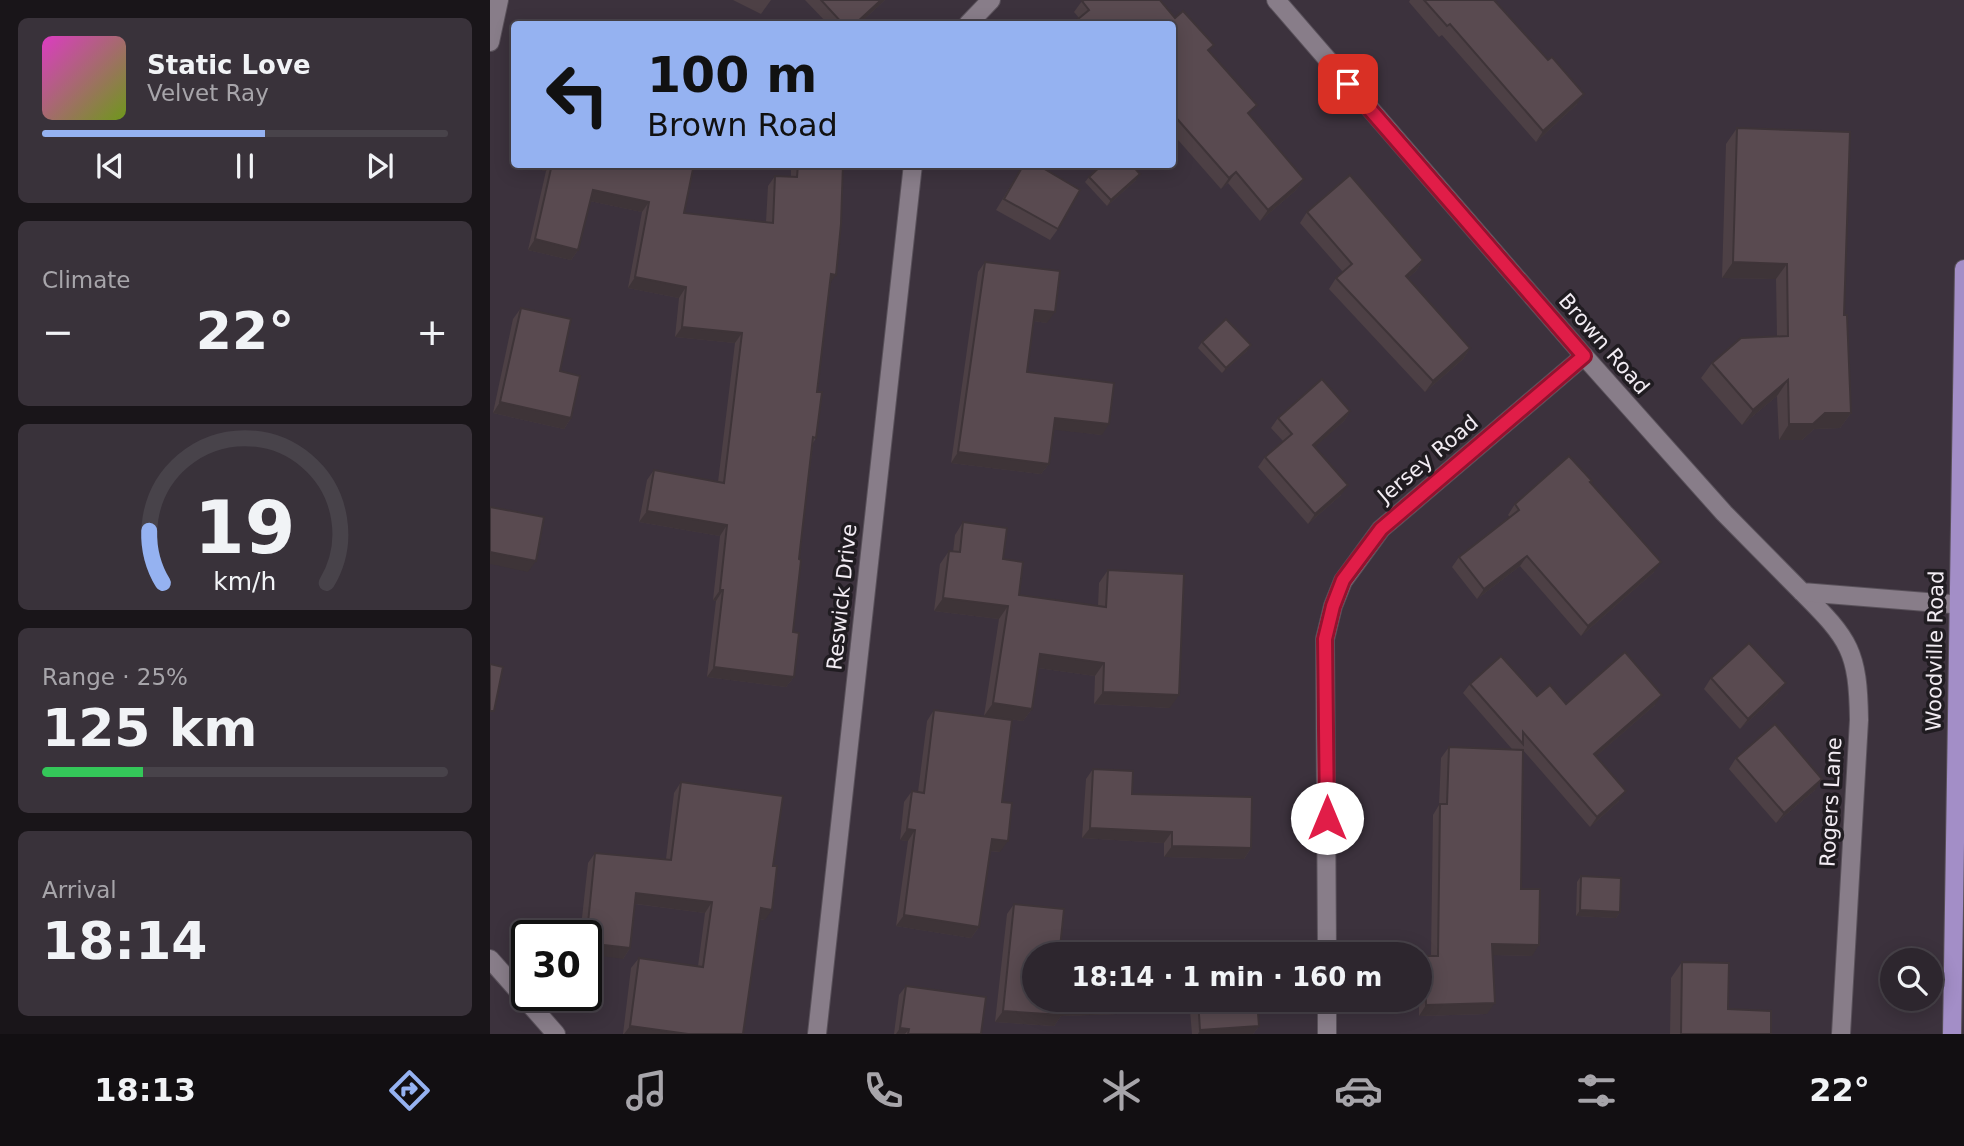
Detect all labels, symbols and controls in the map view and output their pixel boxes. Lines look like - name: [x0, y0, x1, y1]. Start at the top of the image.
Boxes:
- text: 100 m: [647, 47, 817, 104]
- icon: left: [532, 49, 623, 140]
- text: Static Love: [147, 50, 311, 80]
- pin: [1318, 54, 1378, 114]
- icon: arrive: [1329, 65, 1367, 103]
- text: Velvet Ray: [147, 80, 269, 106]
- text: Brown Road: [647, 106, 838, 144]
- icon: previous: [91, 147, 129, 185]
- icon: pause: [226, 147, 264, 185]
- icon: next: [361, 147, 399, 185]
- text: Climate: [42, 267, 131, 293]
- street label: Brown Road: [1554, 289, 1654, 399]
- text: 22°: [196, 301, 294, 361]
- text: −: [42, 310, 74, 354]
- text: +: [416, 310, 448, 354]
- street label: Jersey Road: [1371, 410, 1483, 509]
- text: 19: [194, 485, 296, 570]
- street label: Reswick Drive: [822, 523, 862, 671]
- text: km/h: [213, 567, 277, 596]
- street label: Woodville Road: [1922, 570, 1948, 732]
- text: Range · 25%: [42, 664, 188, 690]
- text: 125 km: [42, 698, 257, 758]
- street label: Rogers Lane: [1816, 737, 1846, 867]
- position arrow: [1290, 781, 1364, 855]
- text: Arrival: [42, 877, 117, 903]
- text: 18:14: [42, 911, 208, 971]
- speed limit sign: 30: [511, 920, 602, 1011]
- map controls: [1880, 948, 1943, 1011]
- button: search: [1880, 948, 1943, 1011]
- text: 18:14 · 1 min · 160 m: [1072, 962, 1382, 992]
- icon: directions: [385, 1066, 434, 1115]
- icon: music: [622, 1066, 671, 1115]
- icon: phone: [859, 1066, 908, 1115]
- icon: climate: [1097, 1066, 1146, 1115]
- icon: car: [1334, 1066, 1383, 1115]
- icon: filters: [1572, 1066, 1621, 1115]
- text: 18:13: [94, 1071, 196, 1109]
- text: 22°: [1809, 1071, 1870, 1109]

